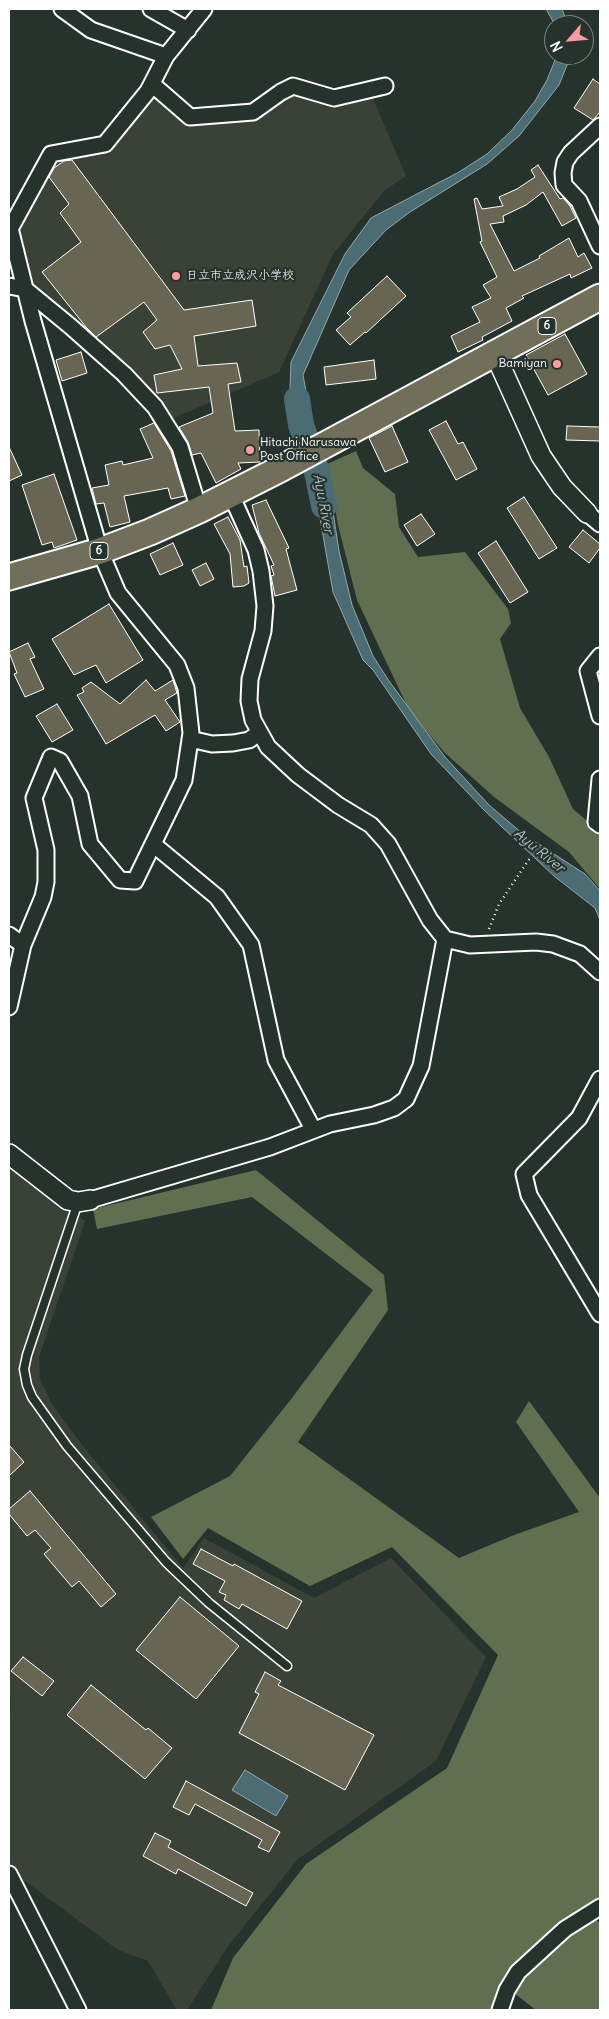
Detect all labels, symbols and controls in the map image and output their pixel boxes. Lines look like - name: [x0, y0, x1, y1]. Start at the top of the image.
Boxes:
- north arrow: [544, 15, 594, 65]
- text: N: [546, 38, 567, 55]
- place label: 日立市立成沢小学校: [186, 269, 294, 283]
- marker: 日立市立成沢小学校: [170, 270, 182, 282]
- road number: 6: [538, 318, 556, 334]
- place label: Bamiyan: [498, 357, 547, 371]
- marker: Bamiyan: [551, 358, 563, 370]
- place label: Hitachi Narusawa Post Office: [260, 436, 356, 464]
- marker: Hitachi Narusawa Post Office: [244, 444, 256, 456]
- water label: Ayu River: [309, 473, 337, 535]
- road number: 6: [90, 542, 108, 560]
- water label: Ayu River: [510, 825, 568, 877]

